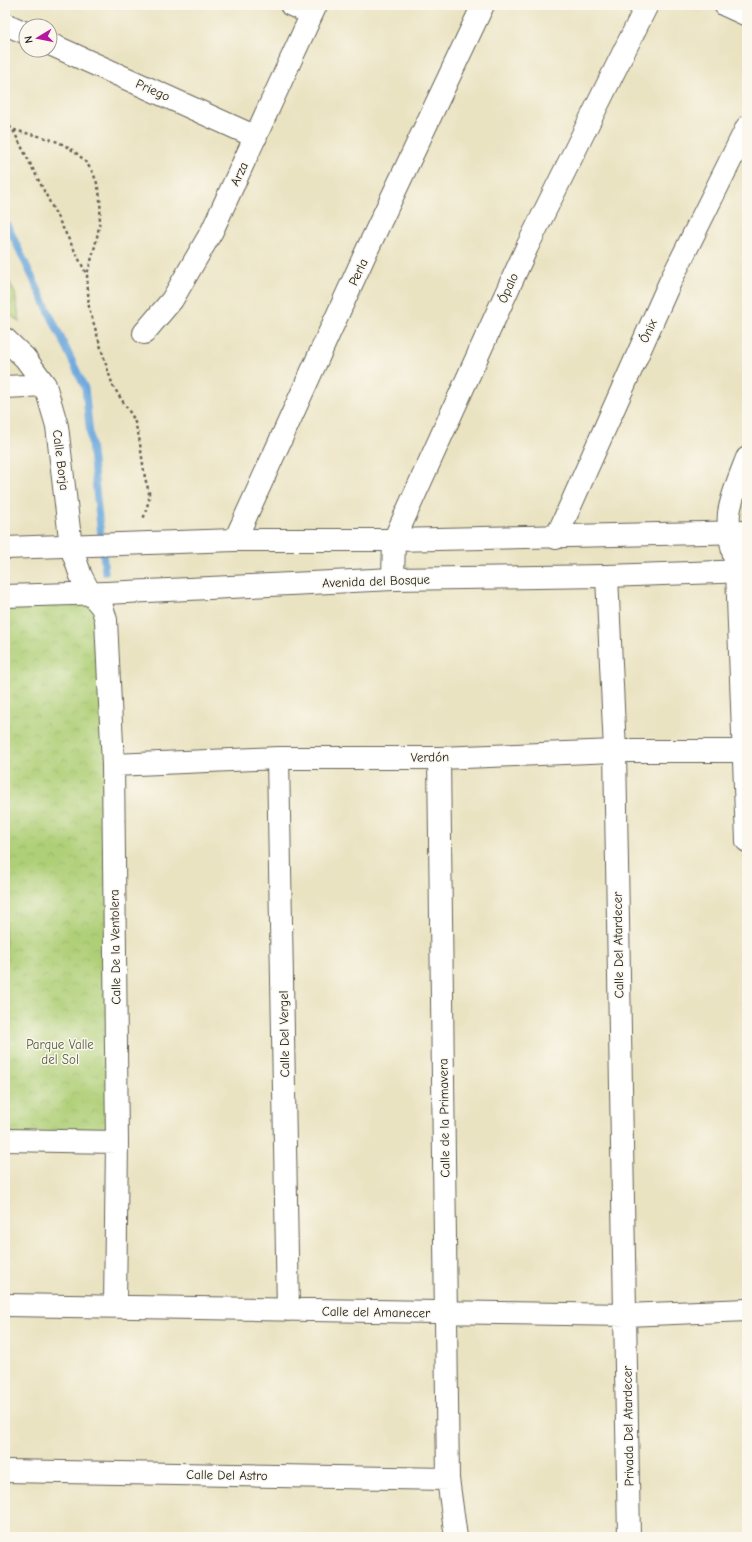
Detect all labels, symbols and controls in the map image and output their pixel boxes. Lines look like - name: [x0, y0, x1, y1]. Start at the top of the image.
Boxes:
- north arrow: [18, 18, 58, 58]
- text: N: [22, 35, 36, 44]
- street label: Priego: [134, 76, 172, 104]
- street label: Arza: [227, 160, 251, 188]
- street label: Perla: [345, 256, 371, 288]
- street label: Ópalo: [494, 270, 521, 306]
- street label: Ónix: [635, 316, 660, 345]
- street label: Calle Borja: [50, 429, 72, 491]
- street label: Avenida del Bosque: [322, 572, 431, 590]
- street label: Verdón: [411, 749, 449, 765]
- street label: Calle De la Ventolera: [106, 889, 124, 1005]
- street label: Calle Del Atardecer: [610, 891, 626, 999]
- street label: Calle Del Vergel: [276, 990, 292, 1078]
- park label: Parque Valle del Sol: [26, 1037, 94, 1067]
- street label: Calle de la Primavera: [435, 1058, 453, 1178]
- street label: Calle del Amanecer: [322, 1304, 431, 1320]
- street label: Privada Del Atardecer: [619, 1365, 637, 1487]
- street label: Calle Del Astro: [186, 1467, 268, 1483]

